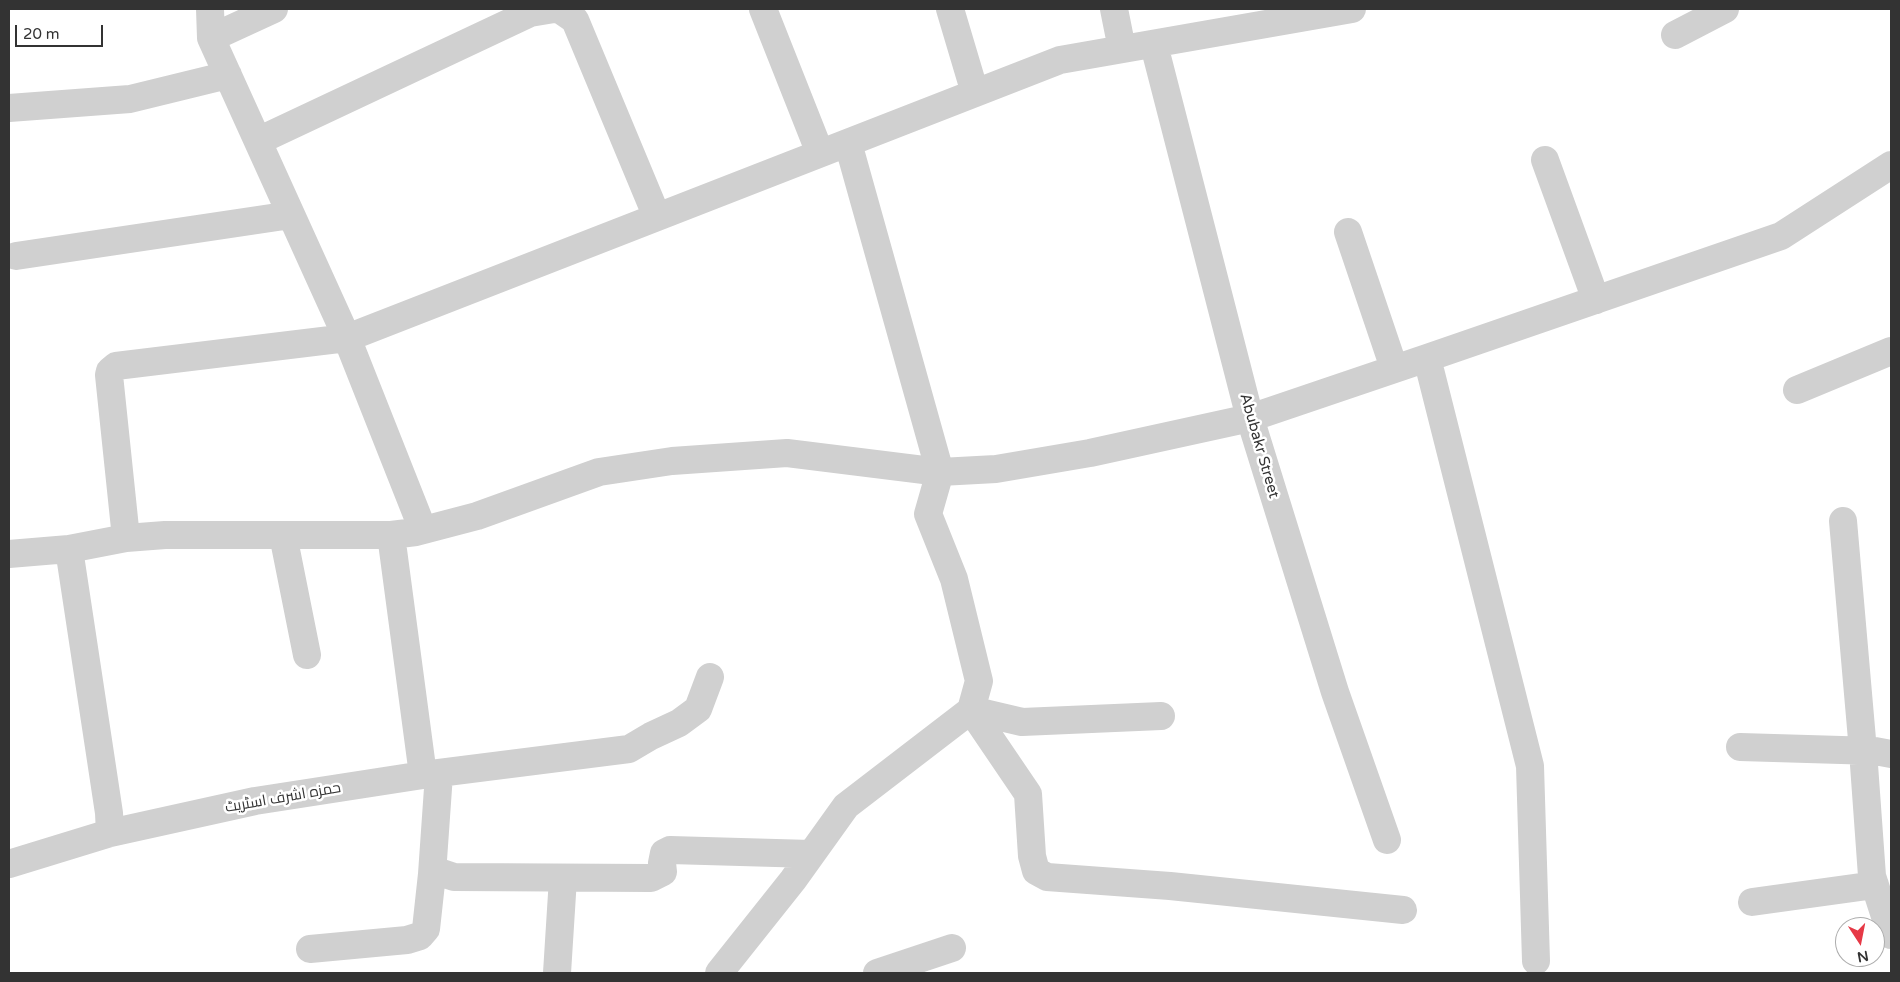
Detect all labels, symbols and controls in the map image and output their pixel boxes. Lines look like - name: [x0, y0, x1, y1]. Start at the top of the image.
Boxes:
- scale bar: [18, 15, 105, 47]
- text: 20 m: [23, 25, 60, 43]
- street label: Abubakr Street: [1235, 391, 1283, 501]
- street label: حمزہ اشرف اسٹریٹ: [224, 779, 342, 817]
- north arrow: [1835, 917, 1885, 967]
- text: N: [1856, 947, 1870, 966]

